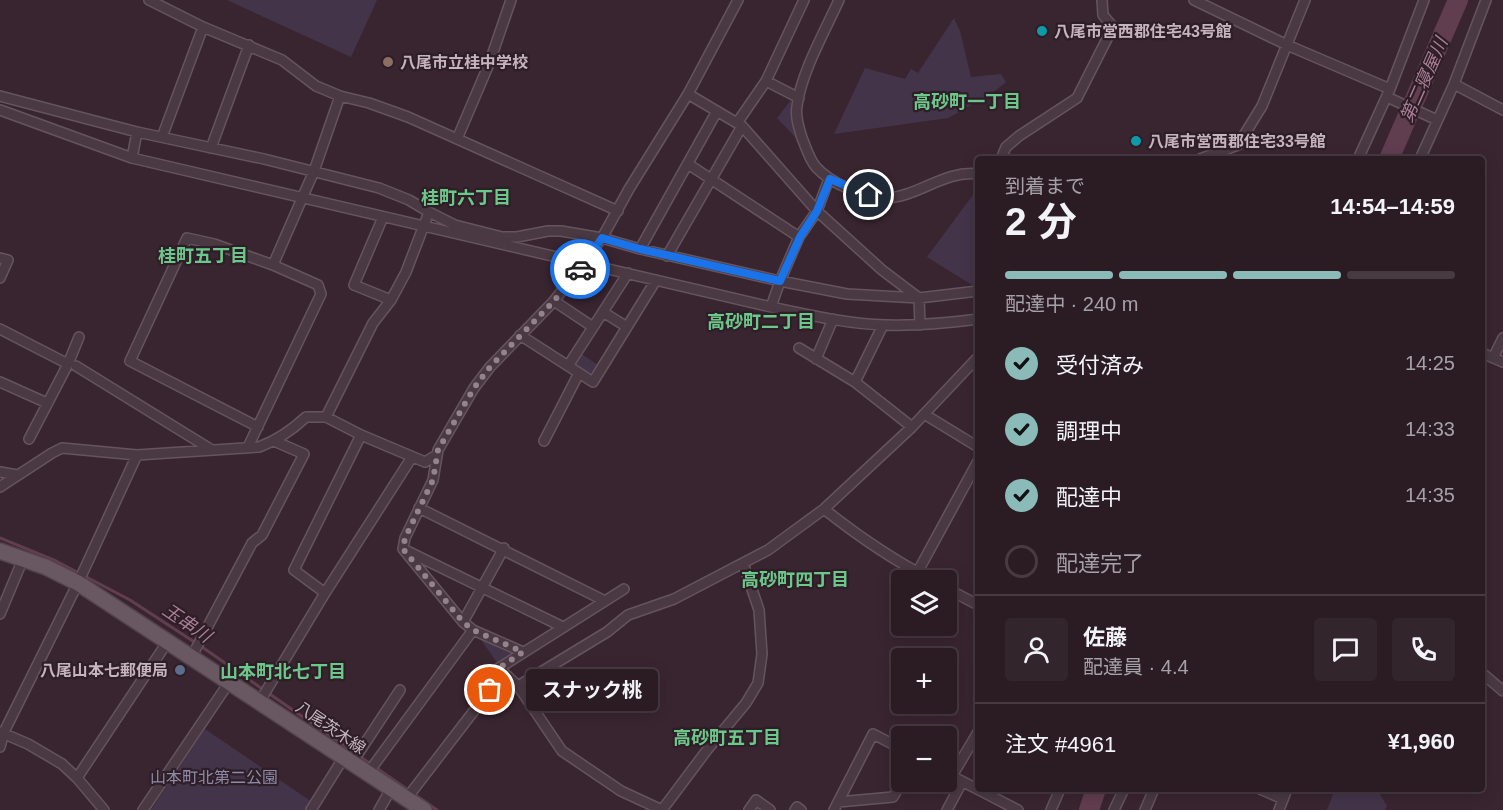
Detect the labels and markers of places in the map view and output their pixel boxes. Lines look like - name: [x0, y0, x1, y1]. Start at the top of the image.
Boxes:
- place label: 八尾市営西郡住宅43号館: [1054, 23, 1232, 40]
- marker: 八尾市営西郡住宅43号館: [1035, 24, 1049, 38]
- place label: 八尾市立桂中学校: [400, 54, 528, 71]
- marker: 八尾市立桂中学校: [381, 55, 395, 69]
- place label: 八尾市営西郡住宅33号館: [1148, 133, 1326, 150]
- marker: 八尾市営西郡住宅33号館: [1129, 134, 1143, 148]
- pin: [843, 169, 894, 220]
- place label: 八尾山本七郵便局: [40, 662, 168, 679]
- marker: 八尾山本七郵便局: [173, 663, 187, 677]
- pin: [464, 664, 515, 715]
- callout: スナック桃: [526, 669, 658, 711]

